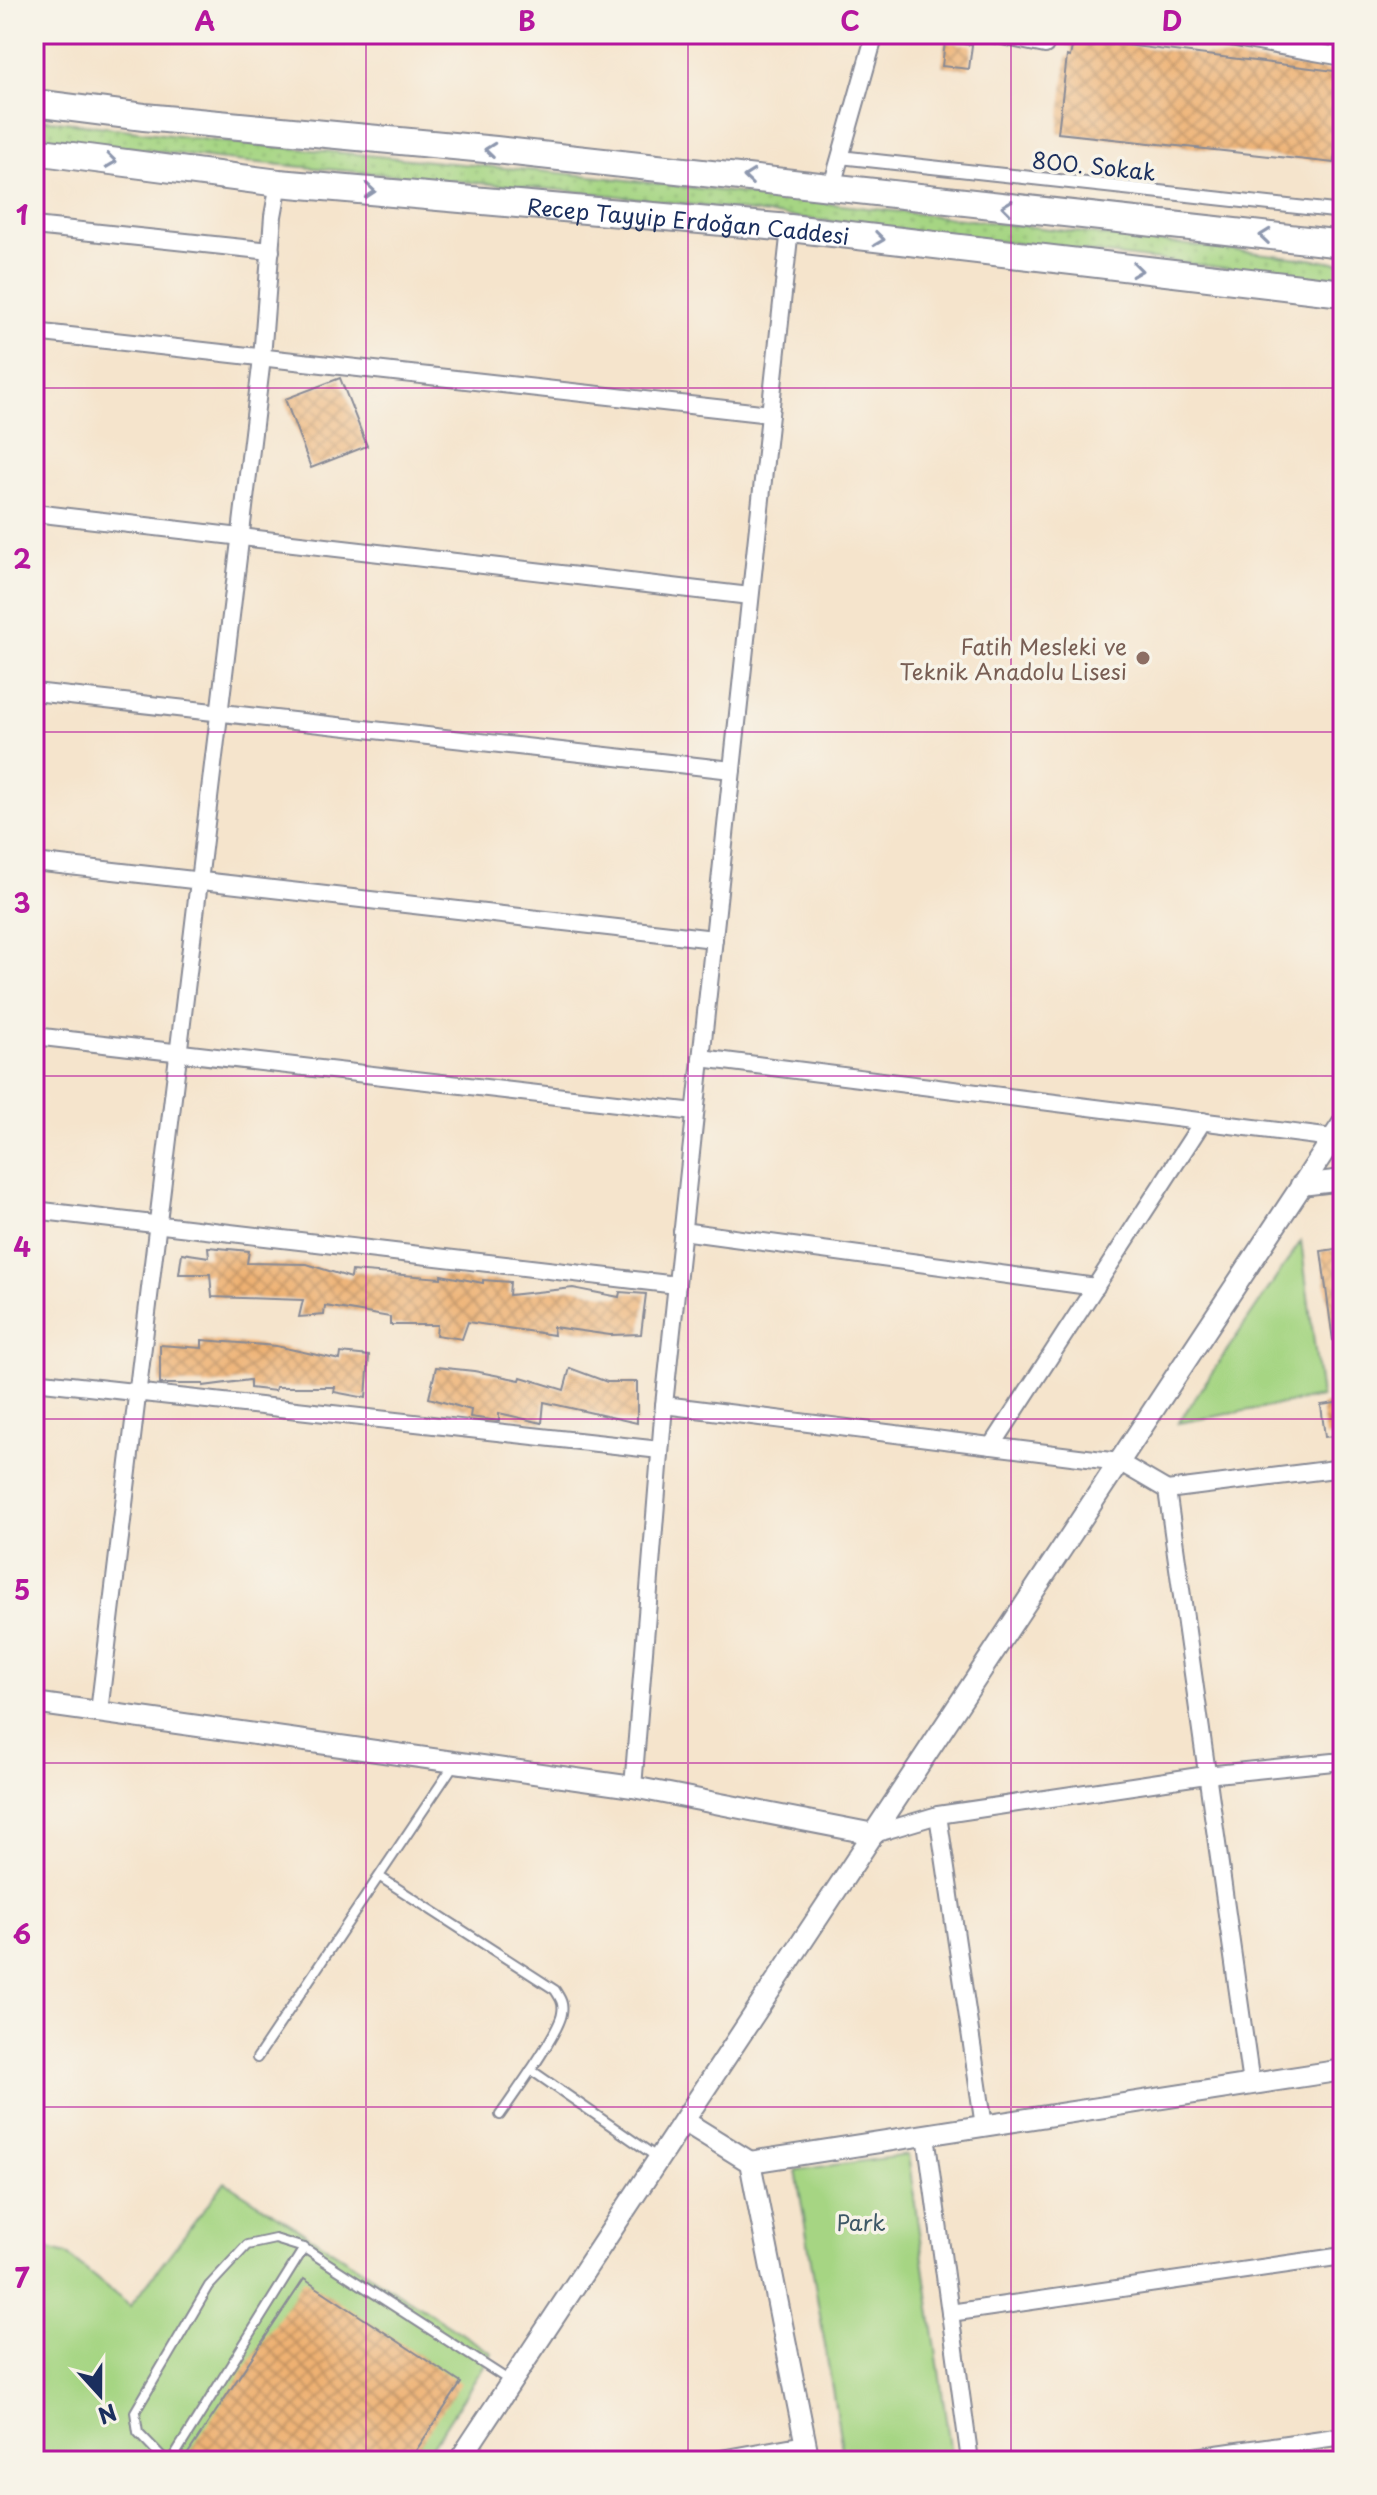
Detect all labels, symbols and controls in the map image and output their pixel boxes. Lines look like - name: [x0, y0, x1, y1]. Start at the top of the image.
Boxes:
- text: A: [195, 1, 215, 40]
- text: B: [518, 1, 536, 40]
- text: C: [840, 1, 860, 40]
- text: D: [1162, 1, 1182, 40]
- one-way arrow: [483, 141, 496, 158]
- street label: 800. Sokak: [1030, 142, 1158, 188]
- one-way arrow: [104, 152, 118, 169]
- one-way arrow: [742, 169, 755, 186]
- one-way arrow: [363, 182, 376, 199]
- street label: Recep Tayyip Erdoğan Caddesi: [526, 188, 851, 251]
- text: 1: [16, 195, 28, 234]
- one-way arrow: [1000, 198, 1013, 215]
- one-way arrow: [1259, 228, 1272, 245]
- one-way arrow: [873, 230, 886, 247]
- one-way arrow: [1131, 261, 1144, 278]
- text: 2: [13, 539, 31, 578]
- place label: Fatih Mesleki ve Teknik Anadolu Lisesi: [899, 629, 1127, 687]
- marker: Fatih Mesleki ve Teknik Anadolu Lisesi: [1134, 649, 1152, 667]
- text: 3: [13, 883, 31, 922]
- text: 4: [13, 1227, 31, 1266]
- text: 5: [14, 1570, 30, 1609]
- text: 6: [13, 1914, 31, 1953]
- park label: Park: [836, 2205, 886, 2238]
- text: 7: [15, 2258, 30, 2297]
- north arrow: [60, 2355, 140, 2435]
- text: N: [94, 2397, 122, 2434]

